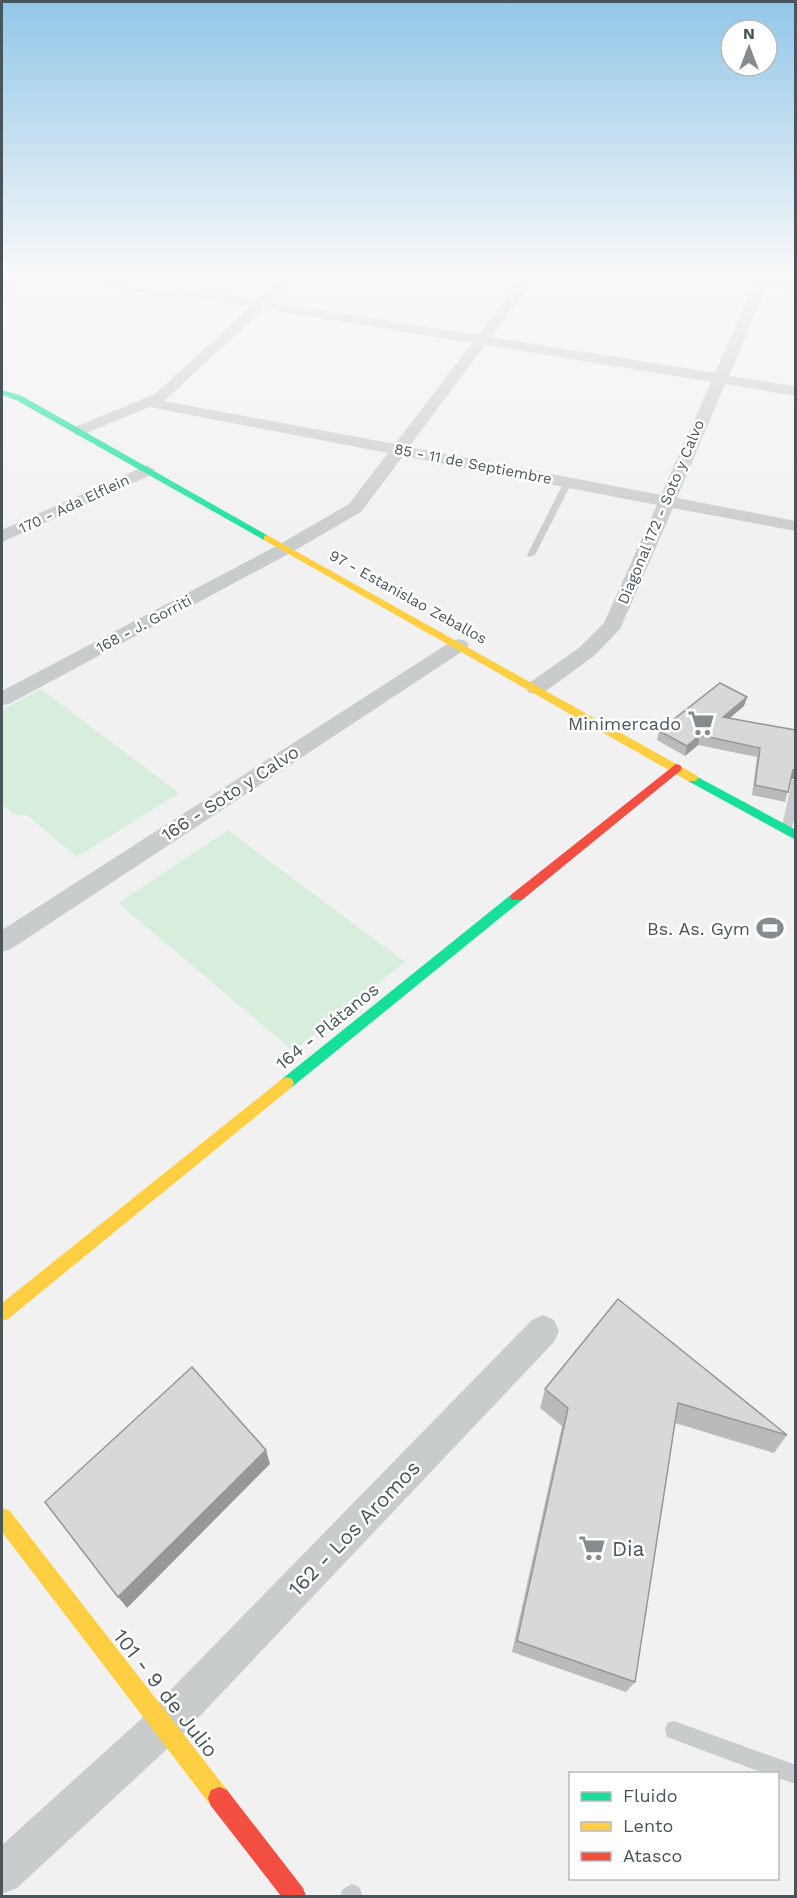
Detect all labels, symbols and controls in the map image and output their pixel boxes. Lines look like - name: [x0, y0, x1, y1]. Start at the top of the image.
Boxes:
- north arrow: [719, 18, 779, 78]
- text: N: [743, 24, 755, 43]
- street label: Diagonal 172 - Soto y Calvo: [614, 417, 708, 607]
- street label: 85 - 11 de Septiembre: [393, 440, 553, 488]
- street label: 170 - Ada Elflein: [16, 471, 132, 537]
- street label: 97 - Estanislao Zeballos: [326, 546, 490, 648]
- street label: 168 - J. Gorriti: [93, 591, 195, 657]
- supermarket icon: Minimercado: [686, 708, 716, 738]
- place label: Minimercado: [568, 713, 681, 734]
- street label: 166 - Soto y Calvo: [157, 741, 303, 845]
- sports icon: Bs. As. Gym: [755, 913, 785, 943]
- place label: Bs. As. Gym: [647, 918, 750, 939]
- street label: 164 - Plátanos: [271, 978, 383, 1074]
- street label: 162 - Los Aromos: [283, 1455, 425, 1601]
- supermarket icon: Dia: [577, 1533, 607, 1563]
- place label: Dia: [612, 1536, 645, 1561]
- street label: 101 - 9 de Julio: [108, 1624, 224, 1762]
- legend: [569, 1772, 779, 1880]
- text: Fluido: [623, 1785, 677, 1806]
- text: Lento: [623, 1815, 673, 1836]
- text: Atasco: [623, 1845, 682, 1866]

